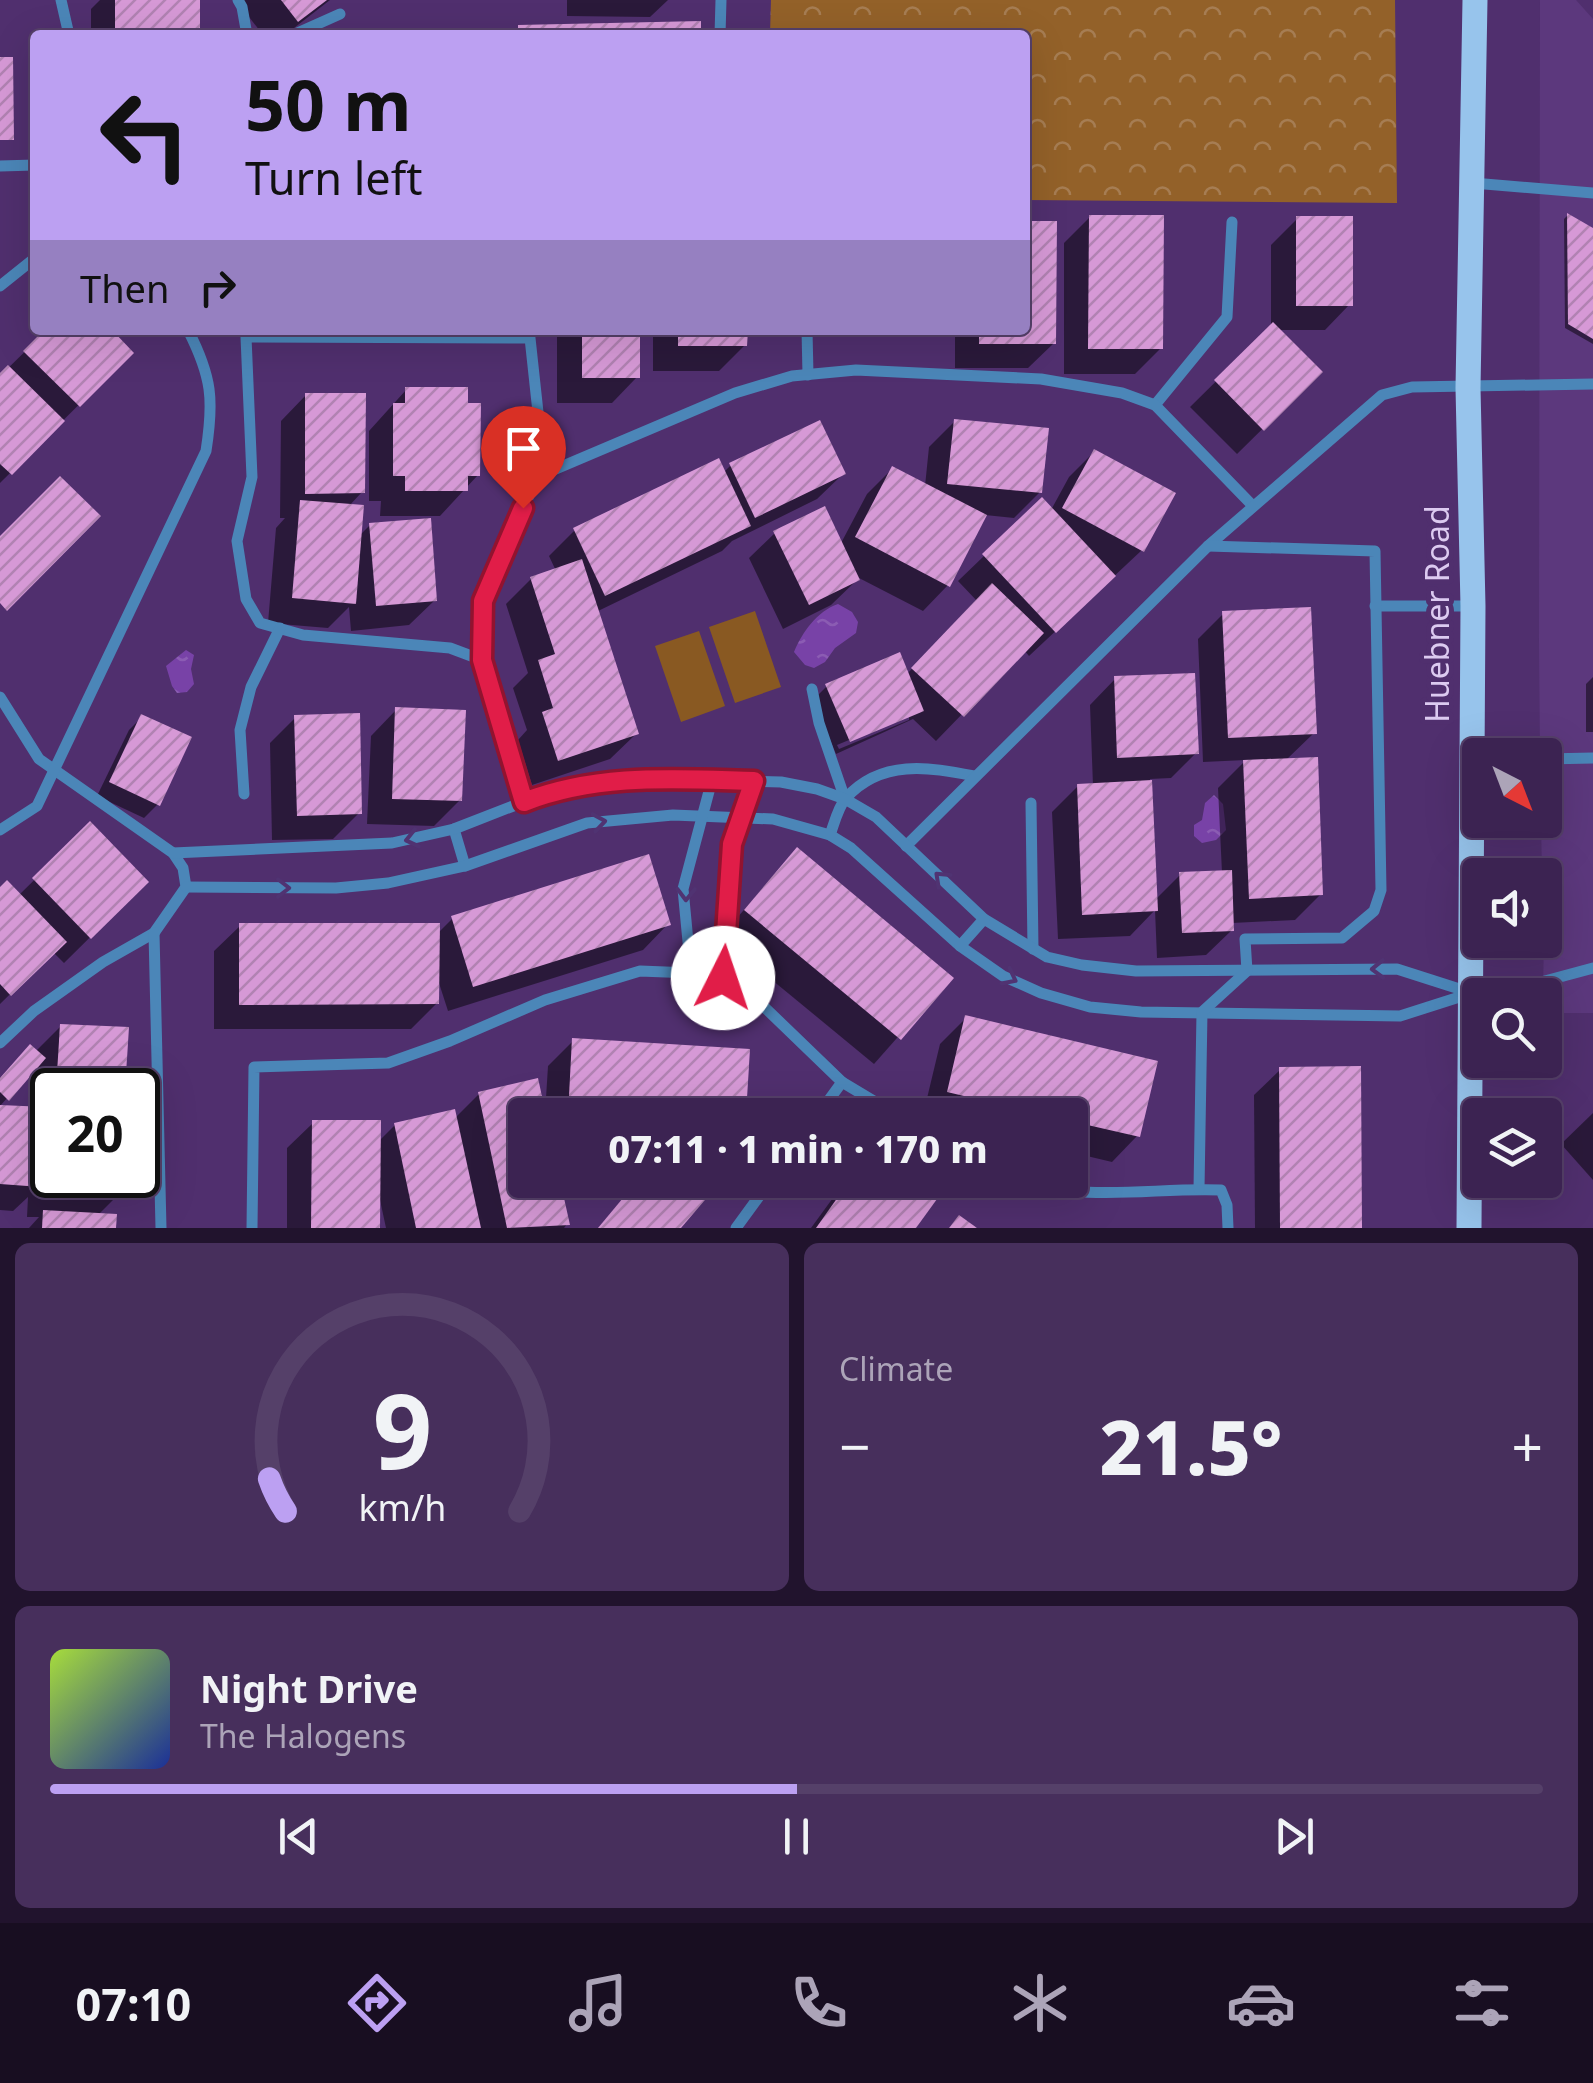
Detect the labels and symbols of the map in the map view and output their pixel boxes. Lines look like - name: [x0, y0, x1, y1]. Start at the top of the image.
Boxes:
- pin: [481, 406, 566, 509]
- street label: Huebner Road: [1415, 505, 1458, 723]
- north arrow: [1462, 738, 1562, 838]
- one-way arrow: [591, 812, 607, 833]
- one-way arrow: [404, 827, 421, 848]
- one-way arrow: [934, 872, 953, 890]
- one-way arrow: [276, 877, 292, 899]
- one-way arrow: [675, 887, 697, 902]
- position arrow: [671, 926, 775, 1030]
- one-way arrow: [1370, 959, 1386, 980]
- one-way arrow: [1000, 966, 1018, 985]
- speed limit sign: 20: [30, 1068, 160, 1198]

